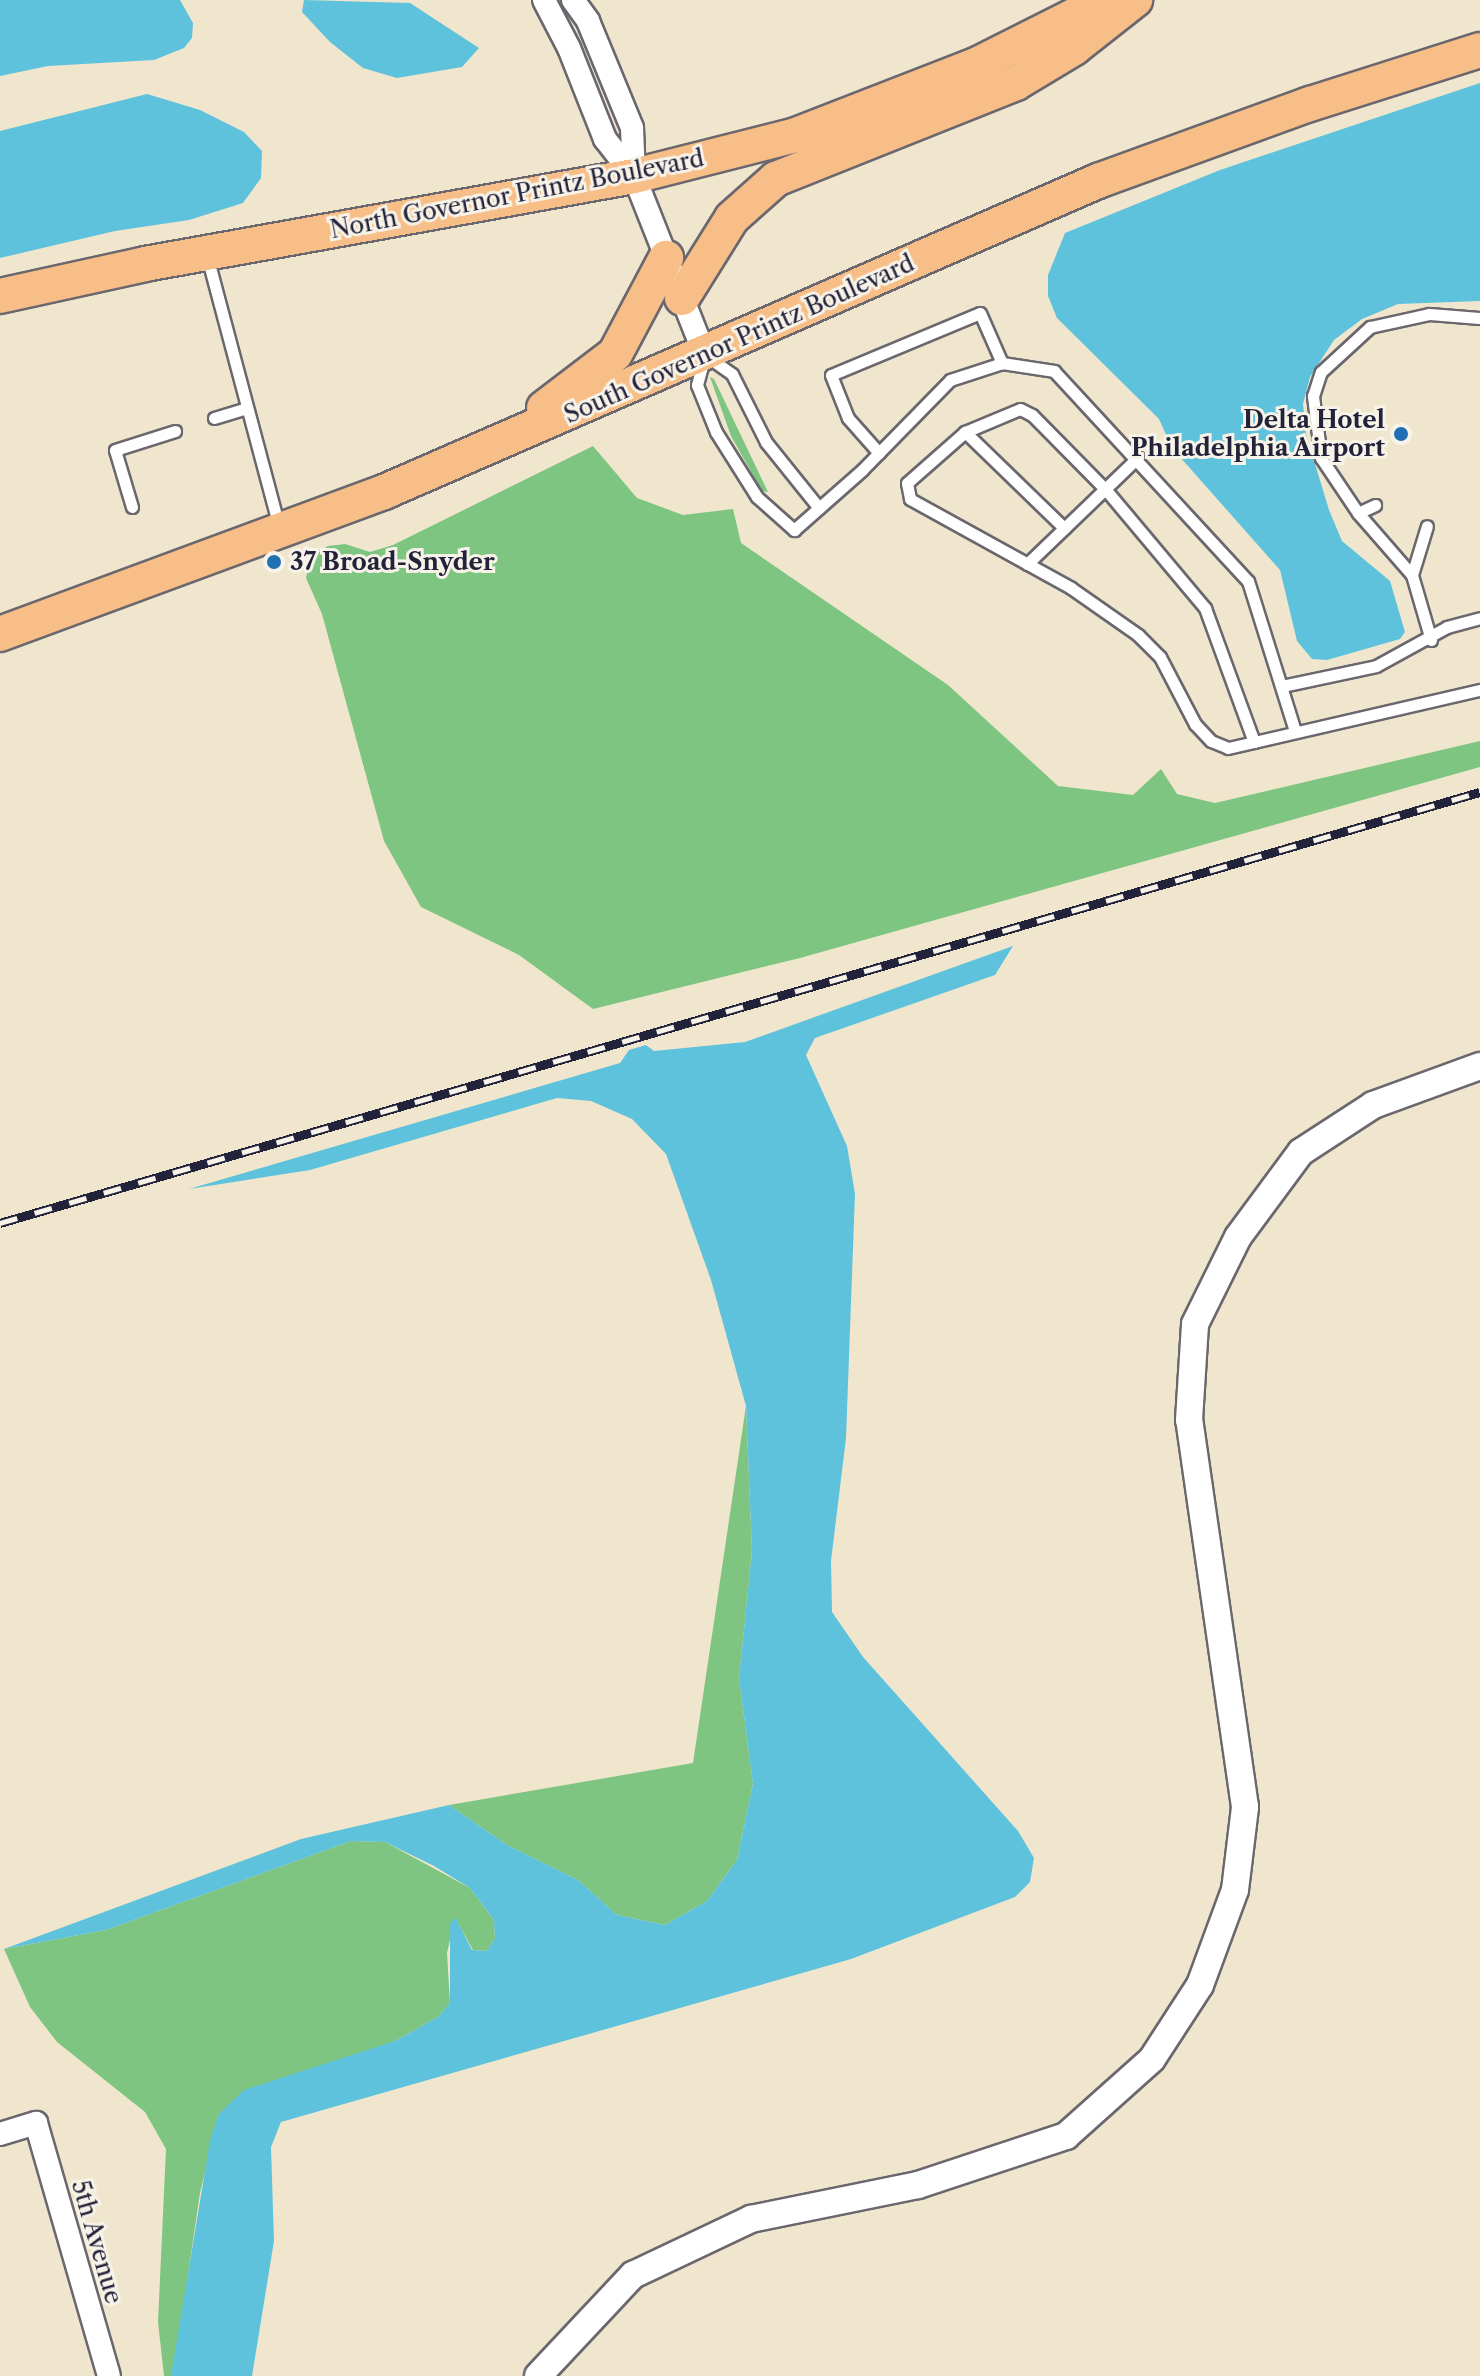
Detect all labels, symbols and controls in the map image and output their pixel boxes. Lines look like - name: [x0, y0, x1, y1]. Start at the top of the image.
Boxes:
- street label: North Governor Printz Boulevard: [327, 144, 707, 244]
- street label: South Governor Printz Boulevard: [559, 248, 919, 430]
- place label: Delta Hotel Philadelphia Airport: [1130, 406, 1385, 462]
- marker: Delta Hotel Philadelphia Airport: [1392, 425, 1410, 443]
- place label: 37 Broad-Snyder: [290, 548, 495, 576]
- marker: 37 Broad-Snyder: [265, 553, 283, 571]
- street label: 5th Avenue: [65, 2176, 129, 2308]

